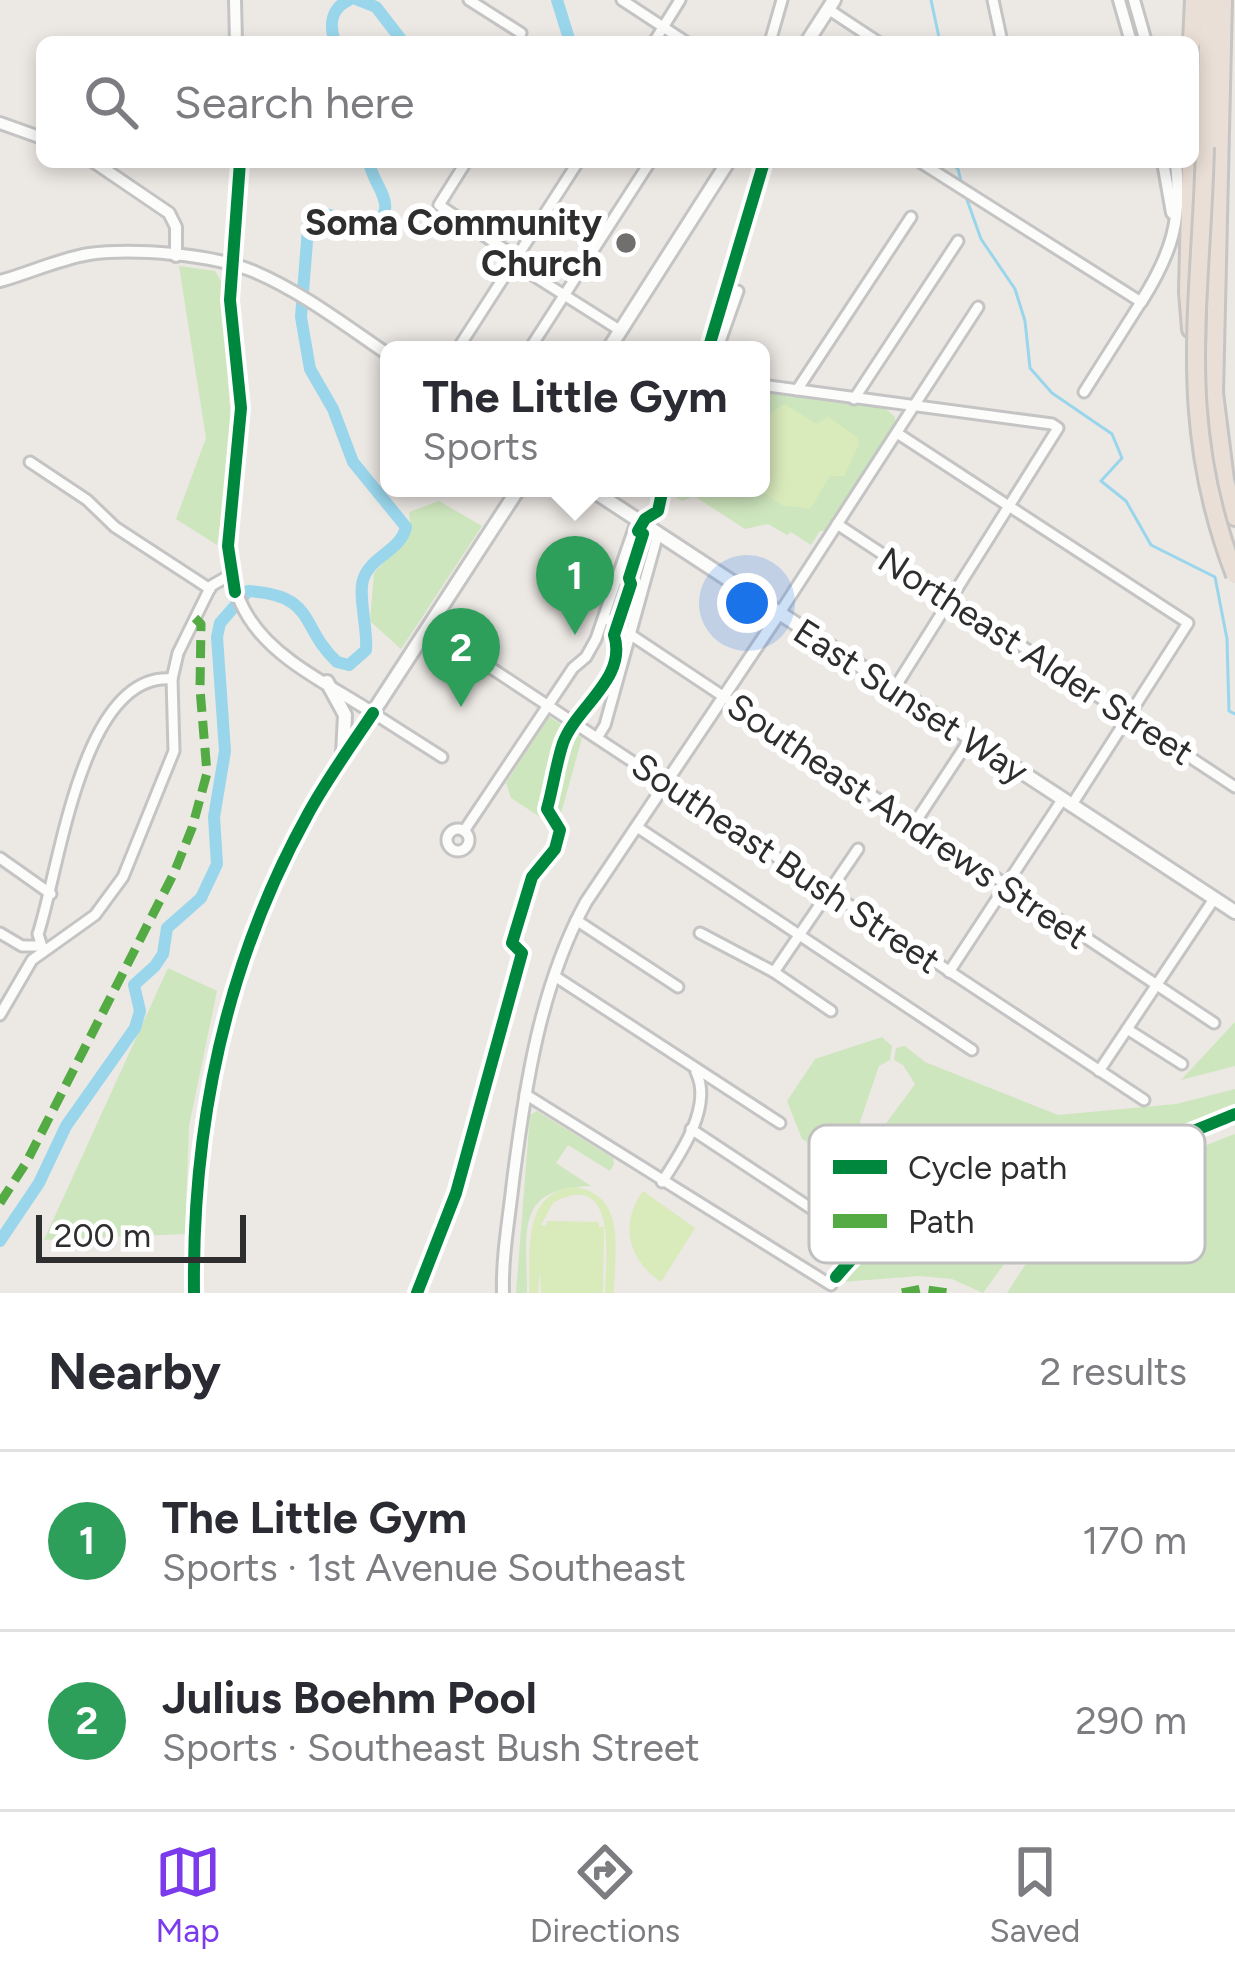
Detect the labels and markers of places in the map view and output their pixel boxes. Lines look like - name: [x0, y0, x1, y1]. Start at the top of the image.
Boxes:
- place label: Soma Community Church: [305, 201, 602, 285]
- marker: Soma Community Church: [613, 230, 639, 256]
- pin: 1: [536, 536, 614, 635]
- pin: 2: [422, 608, 500, 707]

